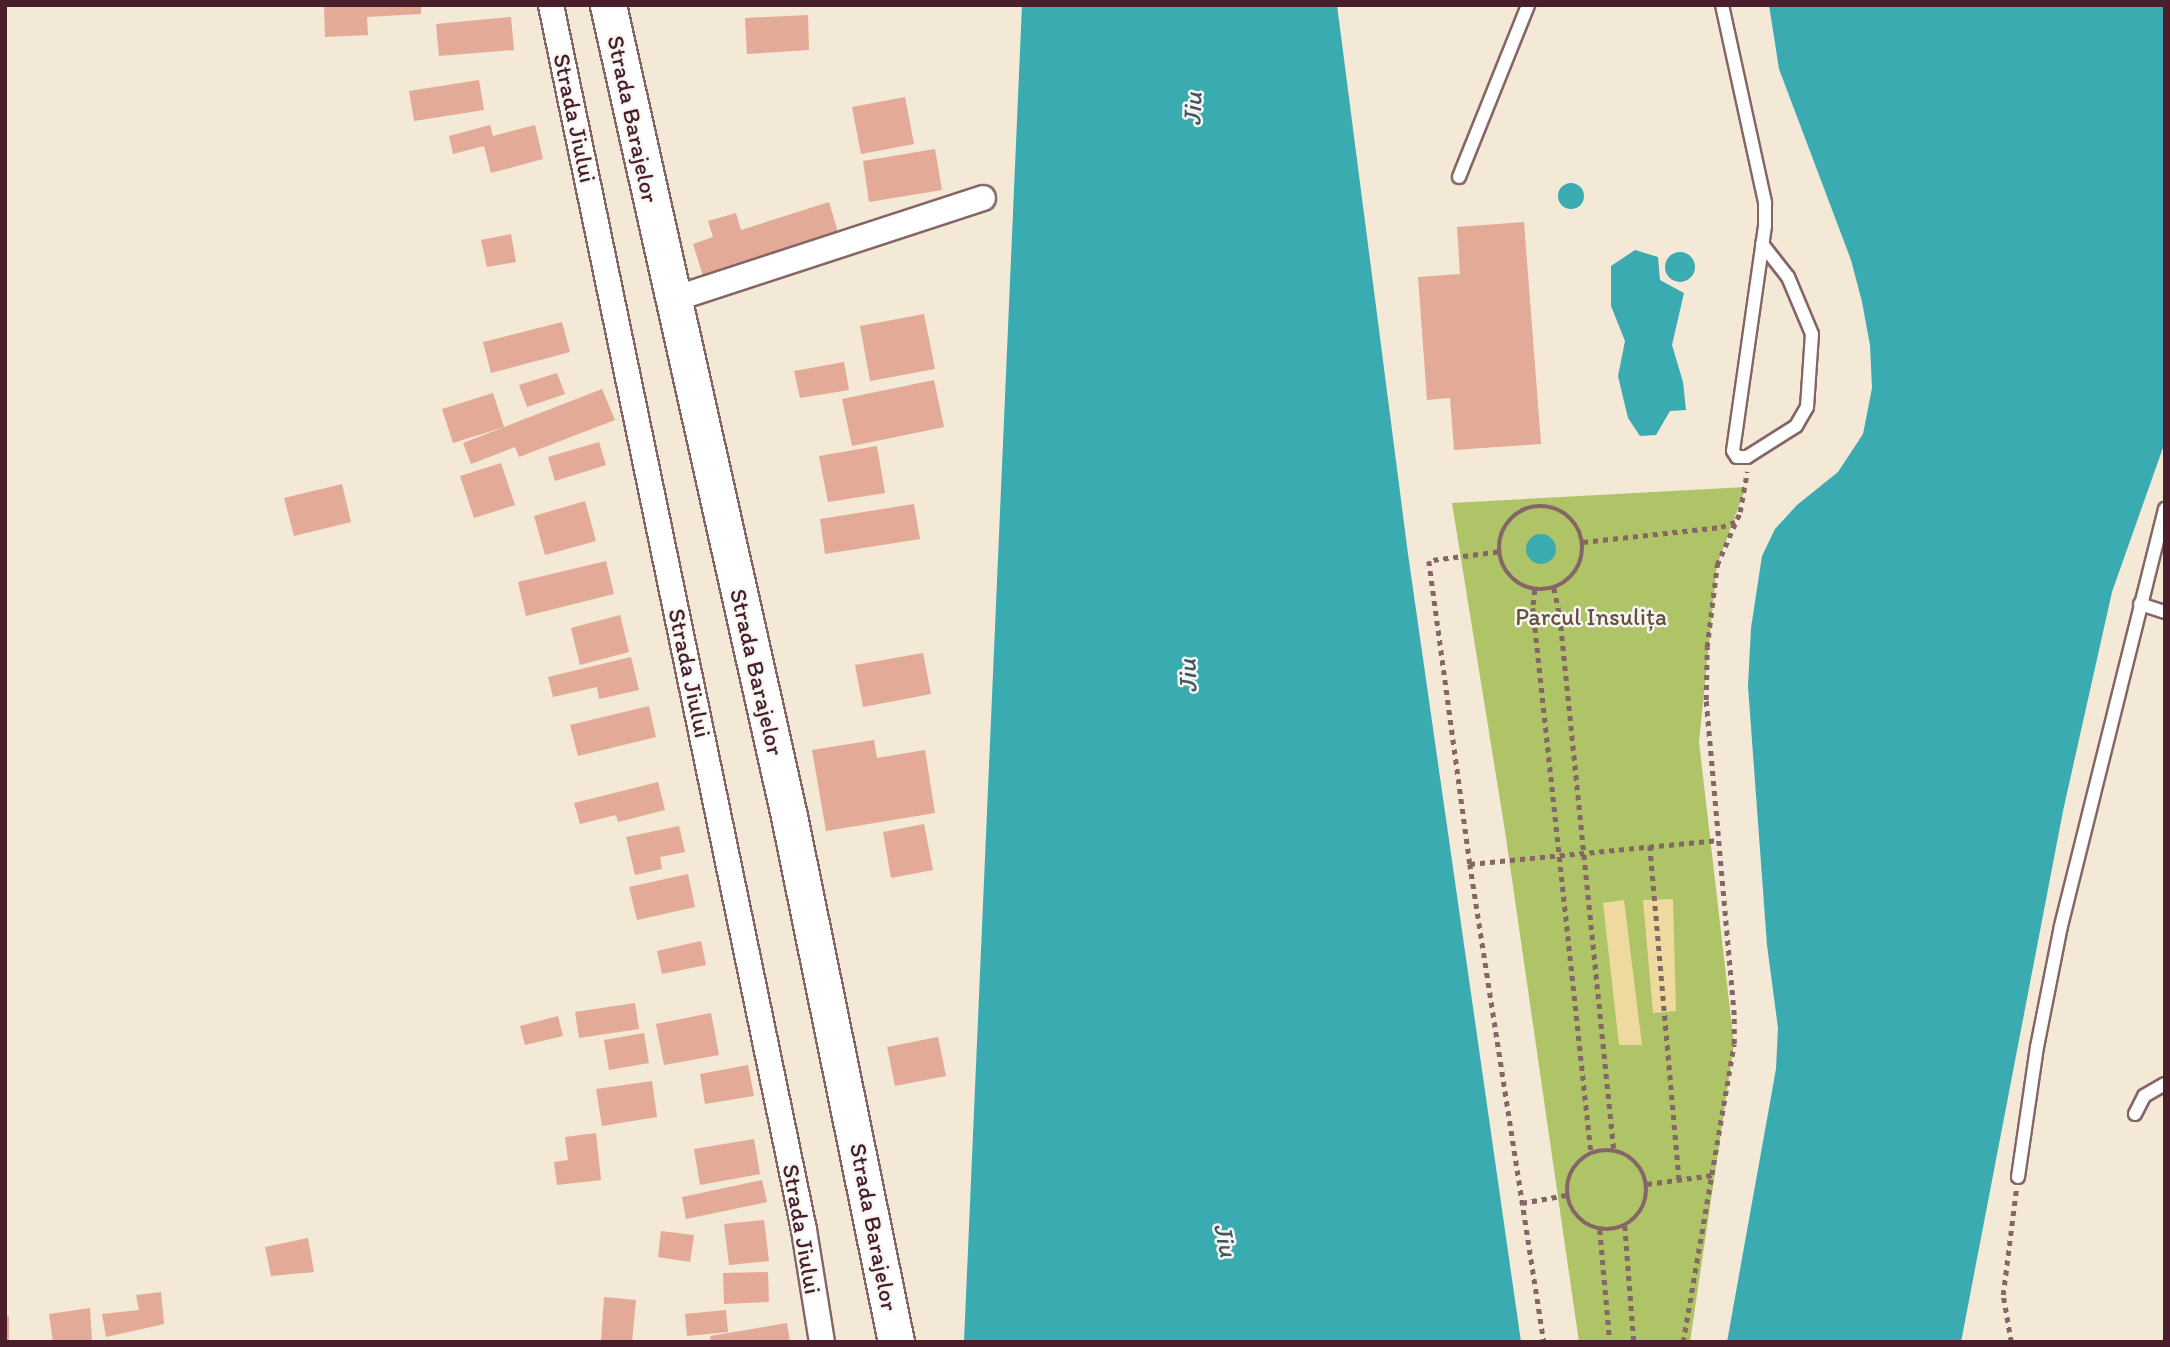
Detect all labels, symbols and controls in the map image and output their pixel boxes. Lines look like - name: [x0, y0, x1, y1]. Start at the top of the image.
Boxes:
- street label: Strada Barajelor: [601, 33, 665, 205]
- street label: Strada Jiului: [547, 51, 603, 185]
- water label: Jiu: [1177, 92, 1209, 126]
- street label: Strada Barajelor: [724, 586, 790, 758]
- park label: Parcul Insulița: [1515, 603, 1667, 631]
- street label: Strada Jiului: [662, 606, 718, 740]
- water label: Jiu: [1172, 659, 1204, 693]
- street label: Strada Barajelor: [844, 1141, 904, 1313]
- street label: Strada Jiului: [776, 1162, 828, 1296]
- water label: Jiu: [1206, 1220, 1244, 1260]

